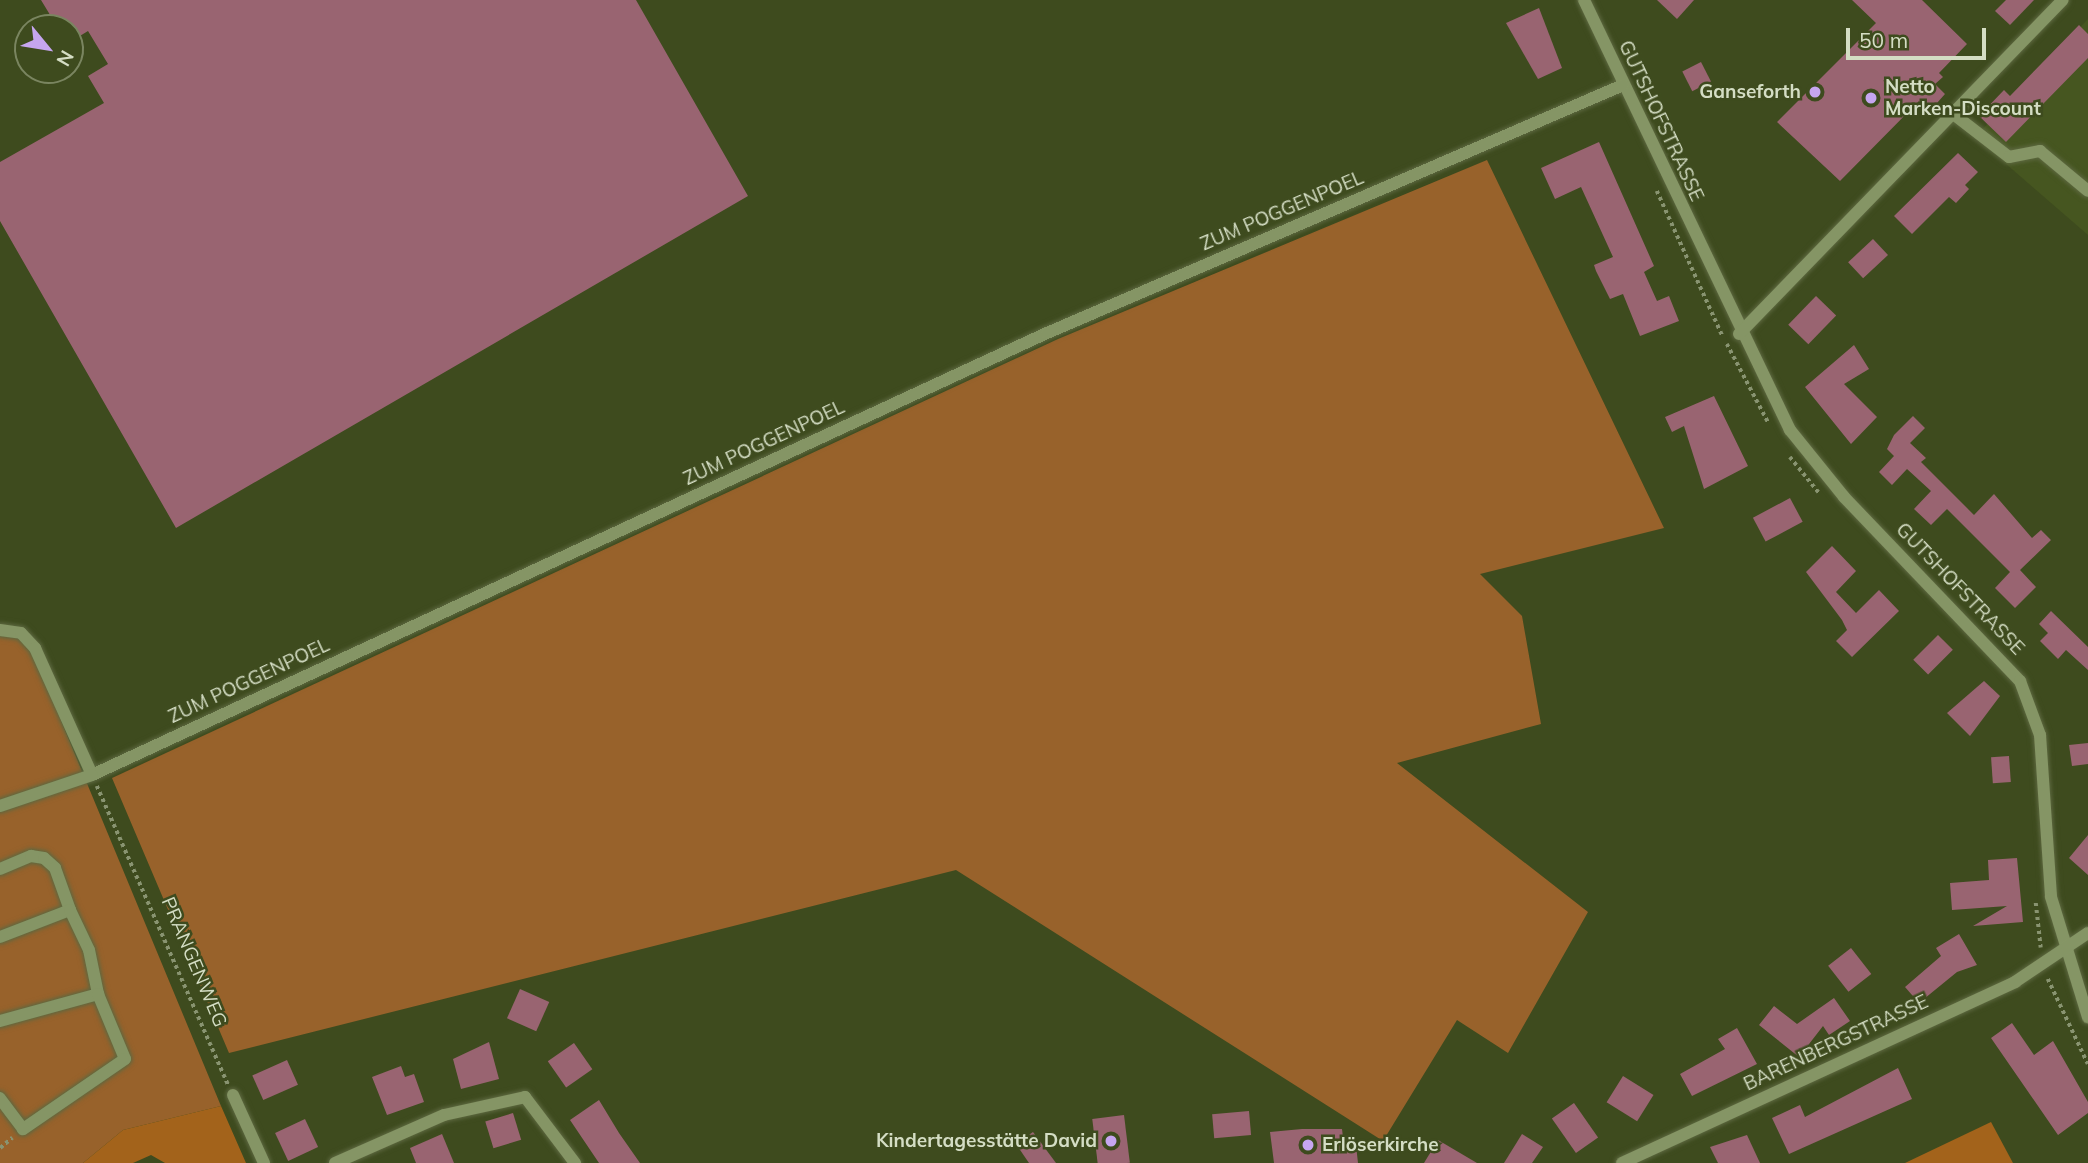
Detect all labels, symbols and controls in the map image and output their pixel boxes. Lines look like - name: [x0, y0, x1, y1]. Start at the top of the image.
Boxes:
- north arrow: [14, 14, 84, 84]
- scale bar: [1850, 14, 1990, 58]
- text: 50 m: [1859, 27, 1908, 53]
- street label: GUTSHOFSTRASSE: [1614, 37, 1708, 205]
- text: N: [51, 46, 79, 71]
- place label: Netto Marken-Discount: [1885, 76, 2041, 120]
- place label: Ganseforth: [1699, 81, 1801, 103]
- marker: Ganseforth: [1807, 84, 1823, 100]
- marker: Netto Marken-Discount: [1863, 90, 1879, 106]
- street label: ZUM POGGENPOEL: [1197, 166, 1367, 256]
- street label: ZUM POGGENPOEL: [680, 396, 848, 490]
- street label: GUTSHOFSTRASSE: [1891, 518, 2029, 660]
- street label: ZUM POGGENPOEL: [165, 634, 333, 728]
- street label: PRANGENWEG: [156, 894, 232, 1030]
- street label: BARENBERGSTRASSE: [1740, 990, 1932, 1096]
- place label: Kindertagesstätte David: [876, 1130, 1097, 1152]
- marker: Kindertagesstätte David: [1103, 1133, 1119, 1149]
- place label: Erlöserkirche: [1322, 1134, 1439, 1156]
- marker: Erlöserkirche: [1300, 1137, 1316, 1153]

